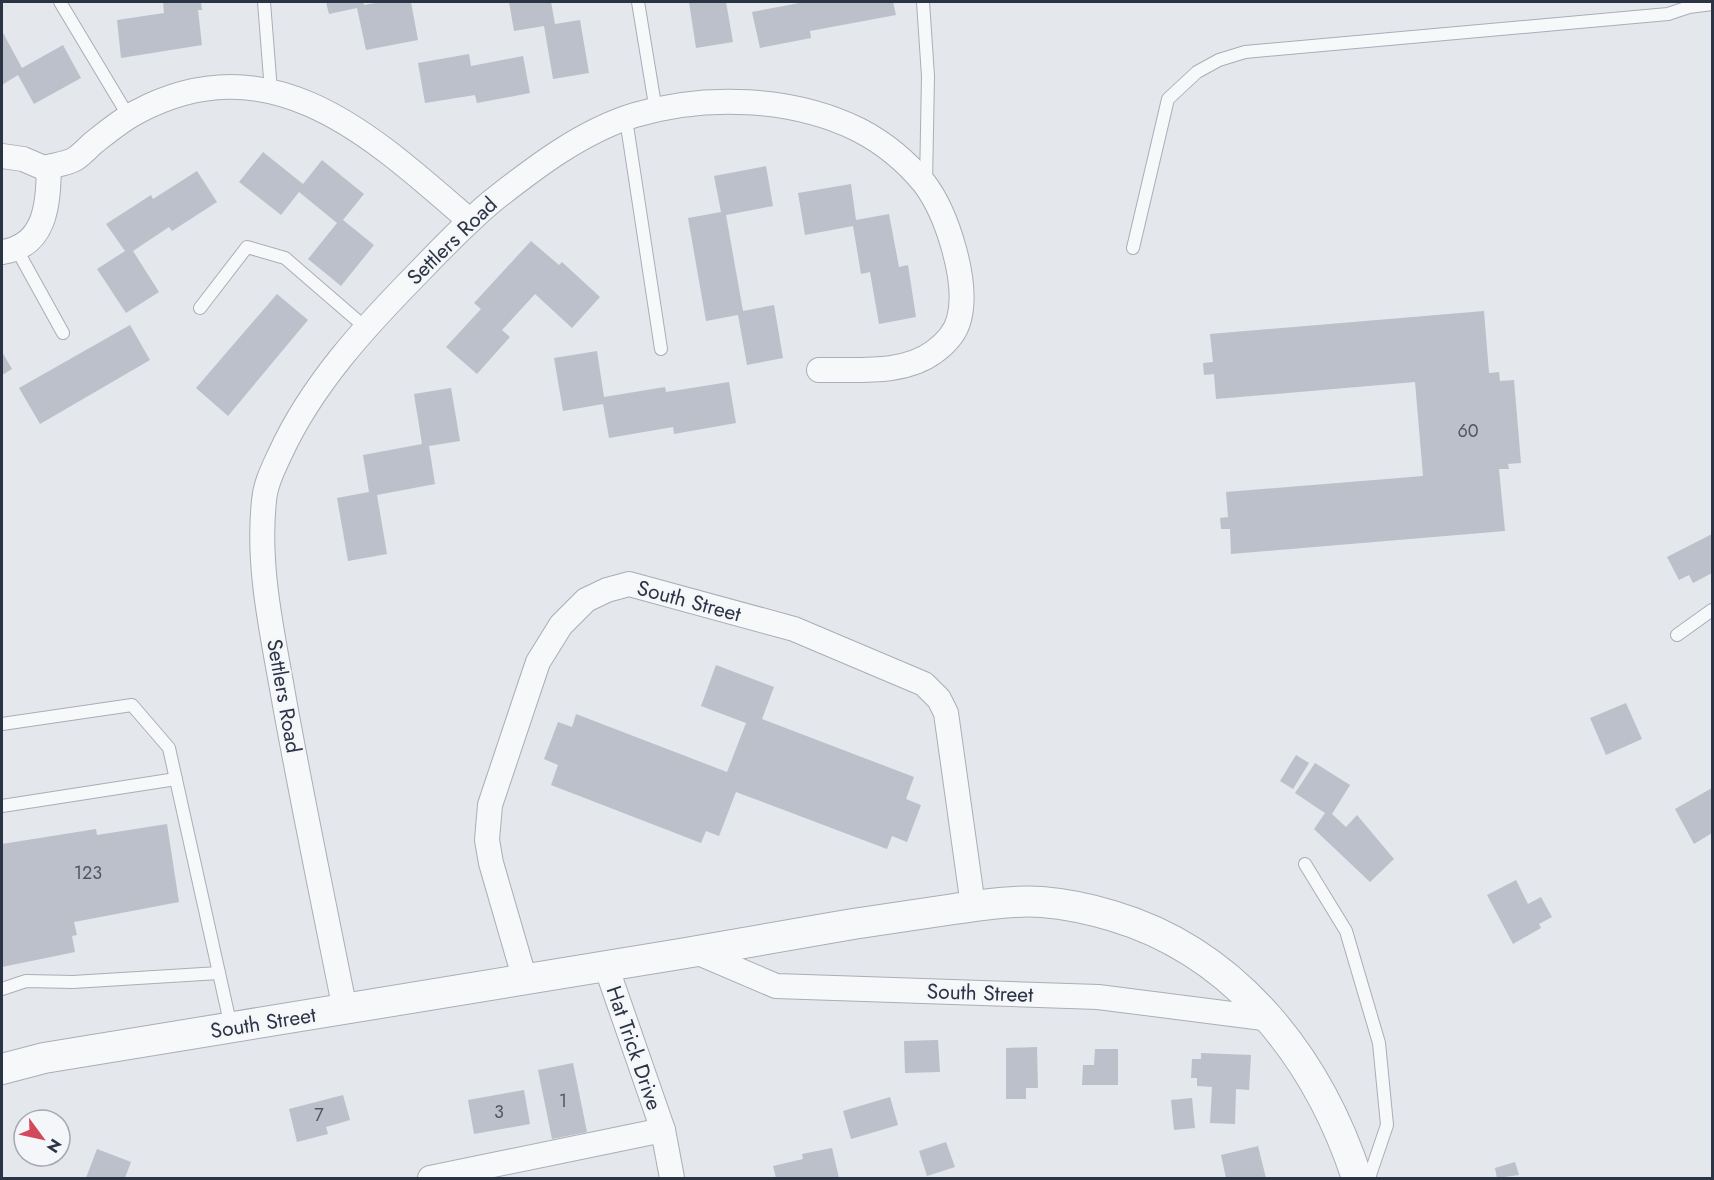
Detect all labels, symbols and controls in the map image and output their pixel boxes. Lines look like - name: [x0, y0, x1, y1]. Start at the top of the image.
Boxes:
- street label: Settlers Road: [400, 190, 504, 292]
- house number: 60: [1457, 418, 1479, 444]
- street label: South Street: [634, 573, 744, 629]
- street label: Settlers Road: [259, 637, 309, 755]
- house number: 123: [74, 860, 102, 886]
- street label: South Street: [926, 976, 1034, 1010]
- street label: Hat Trick Drive: [599, 982, 669, 1114]
- street label: South Street: [208, 1000, 318, 1046]
- house number: 1: [559, 1088, 567, 1114]
- house number: 3: [494, 1099, 504, 1125]
- house number: 7: [314, 1102, 324, 1128]
- north arrow: [12, 1108, 72, 1168]
- text: N: [41, 1134, 67, 1157]

